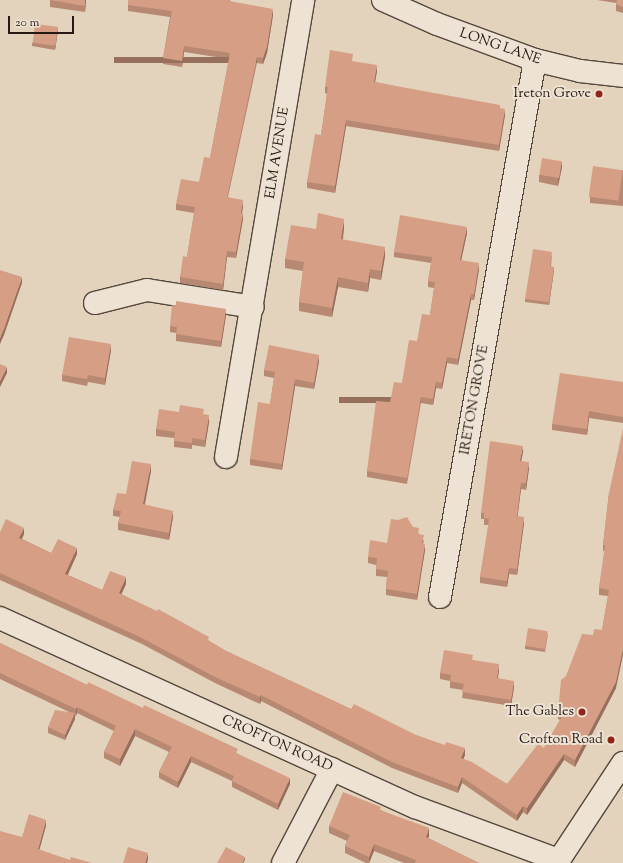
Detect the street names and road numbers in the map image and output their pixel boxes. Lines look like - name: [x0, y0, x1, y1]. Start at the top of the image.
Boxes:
- street label: LONG LANE: [457, 25, 543, 69]
- street label: ELM AVENUE: [262, 106, 294, 200]
- street label: IRETON GROVE: [457, 344, 493, 456]
- street label: CROFTON ROAD: [219, 712, 335, 776]

